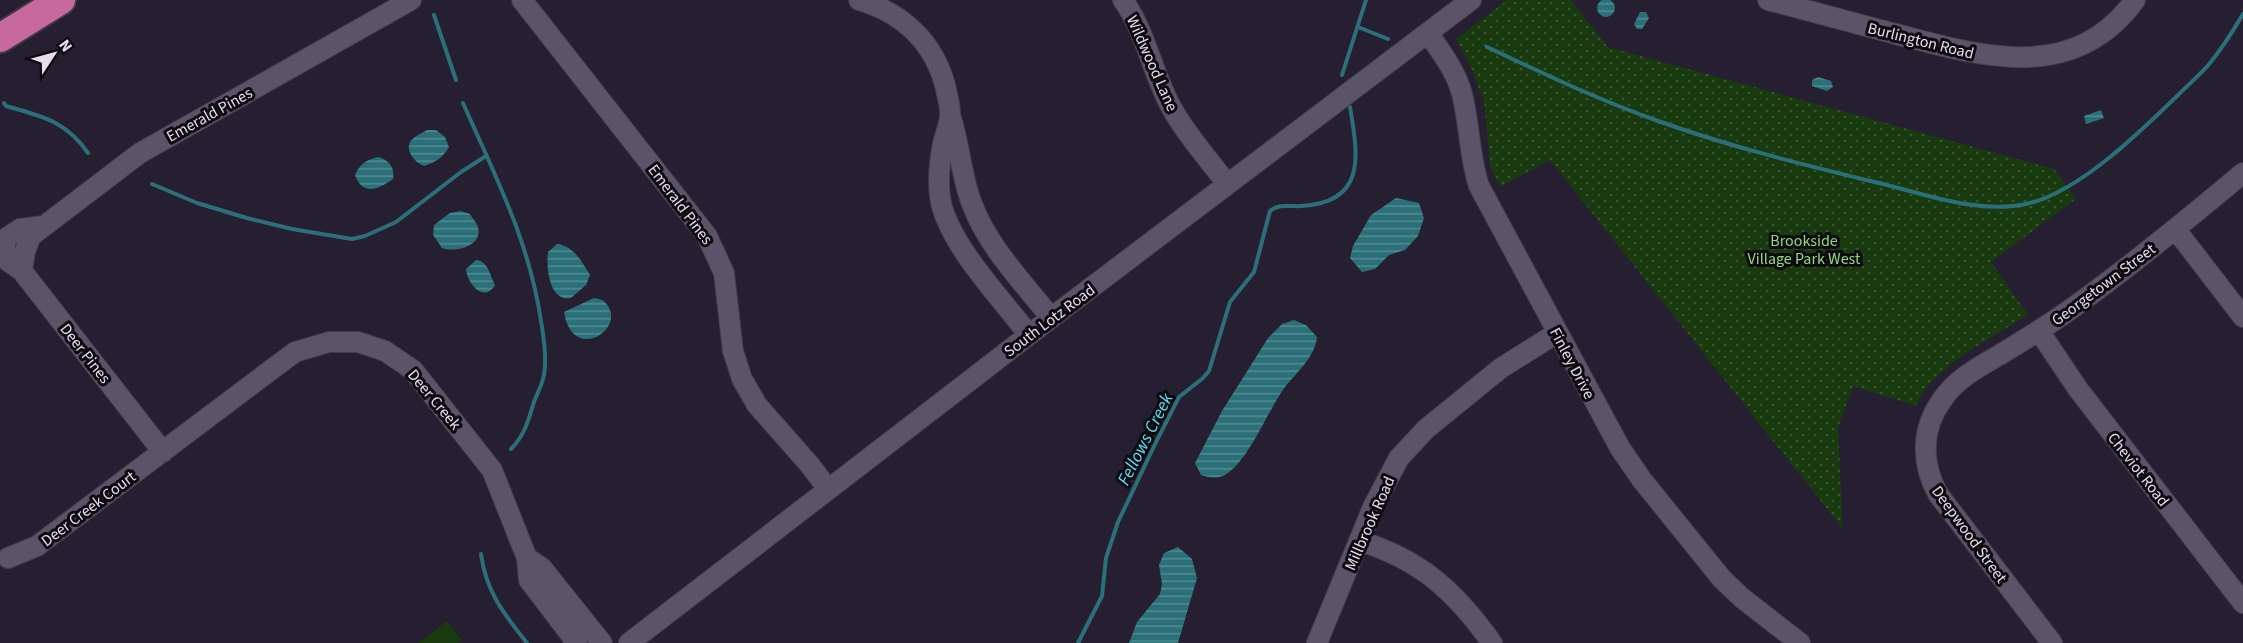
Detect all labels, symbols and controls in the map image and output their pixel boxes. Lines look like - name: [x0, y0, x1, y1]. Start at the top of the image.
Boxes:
- street label: Wildwood Lane: [1121, 12, 1183, 115]
- street label: Burlington Road: [1865, 17, 1976, 65]
- north arrow: [24, 24, 84, 84]
- text: N: [53, 35, 77, 57]
- street label: Emerald Pines: [162, 82, 257, 148]
- street label: Emerald Pines: [643, 160, 718, 250]
- park label: Brookside Village Park West: [1748, 230, 1861, 270]
- street label: Georgetown Street: [2047, 238, 2161, 331]
- street label: South Lotz Road: [999, 279, 1100, 362]
- street label: Deer Pines: [55, 319, 116, 389]
- street label: Finley Drive: [1544, 324, 1600, 403]
- street label: Deer Creek: [402, 365, 466, 435]
- water label: Fellows Creek: [1112, 388, 1180, 490]
- street label: Cheviot Road: [2102, 428, 2174, 511]
- street label: Deer Creek Court: [37, 466, 141, 552]
- street label: Millbrook Road: [1339, 473, 1400, 574]
- street label: Deepwood Street: [1926, 481, 2012, 588]

